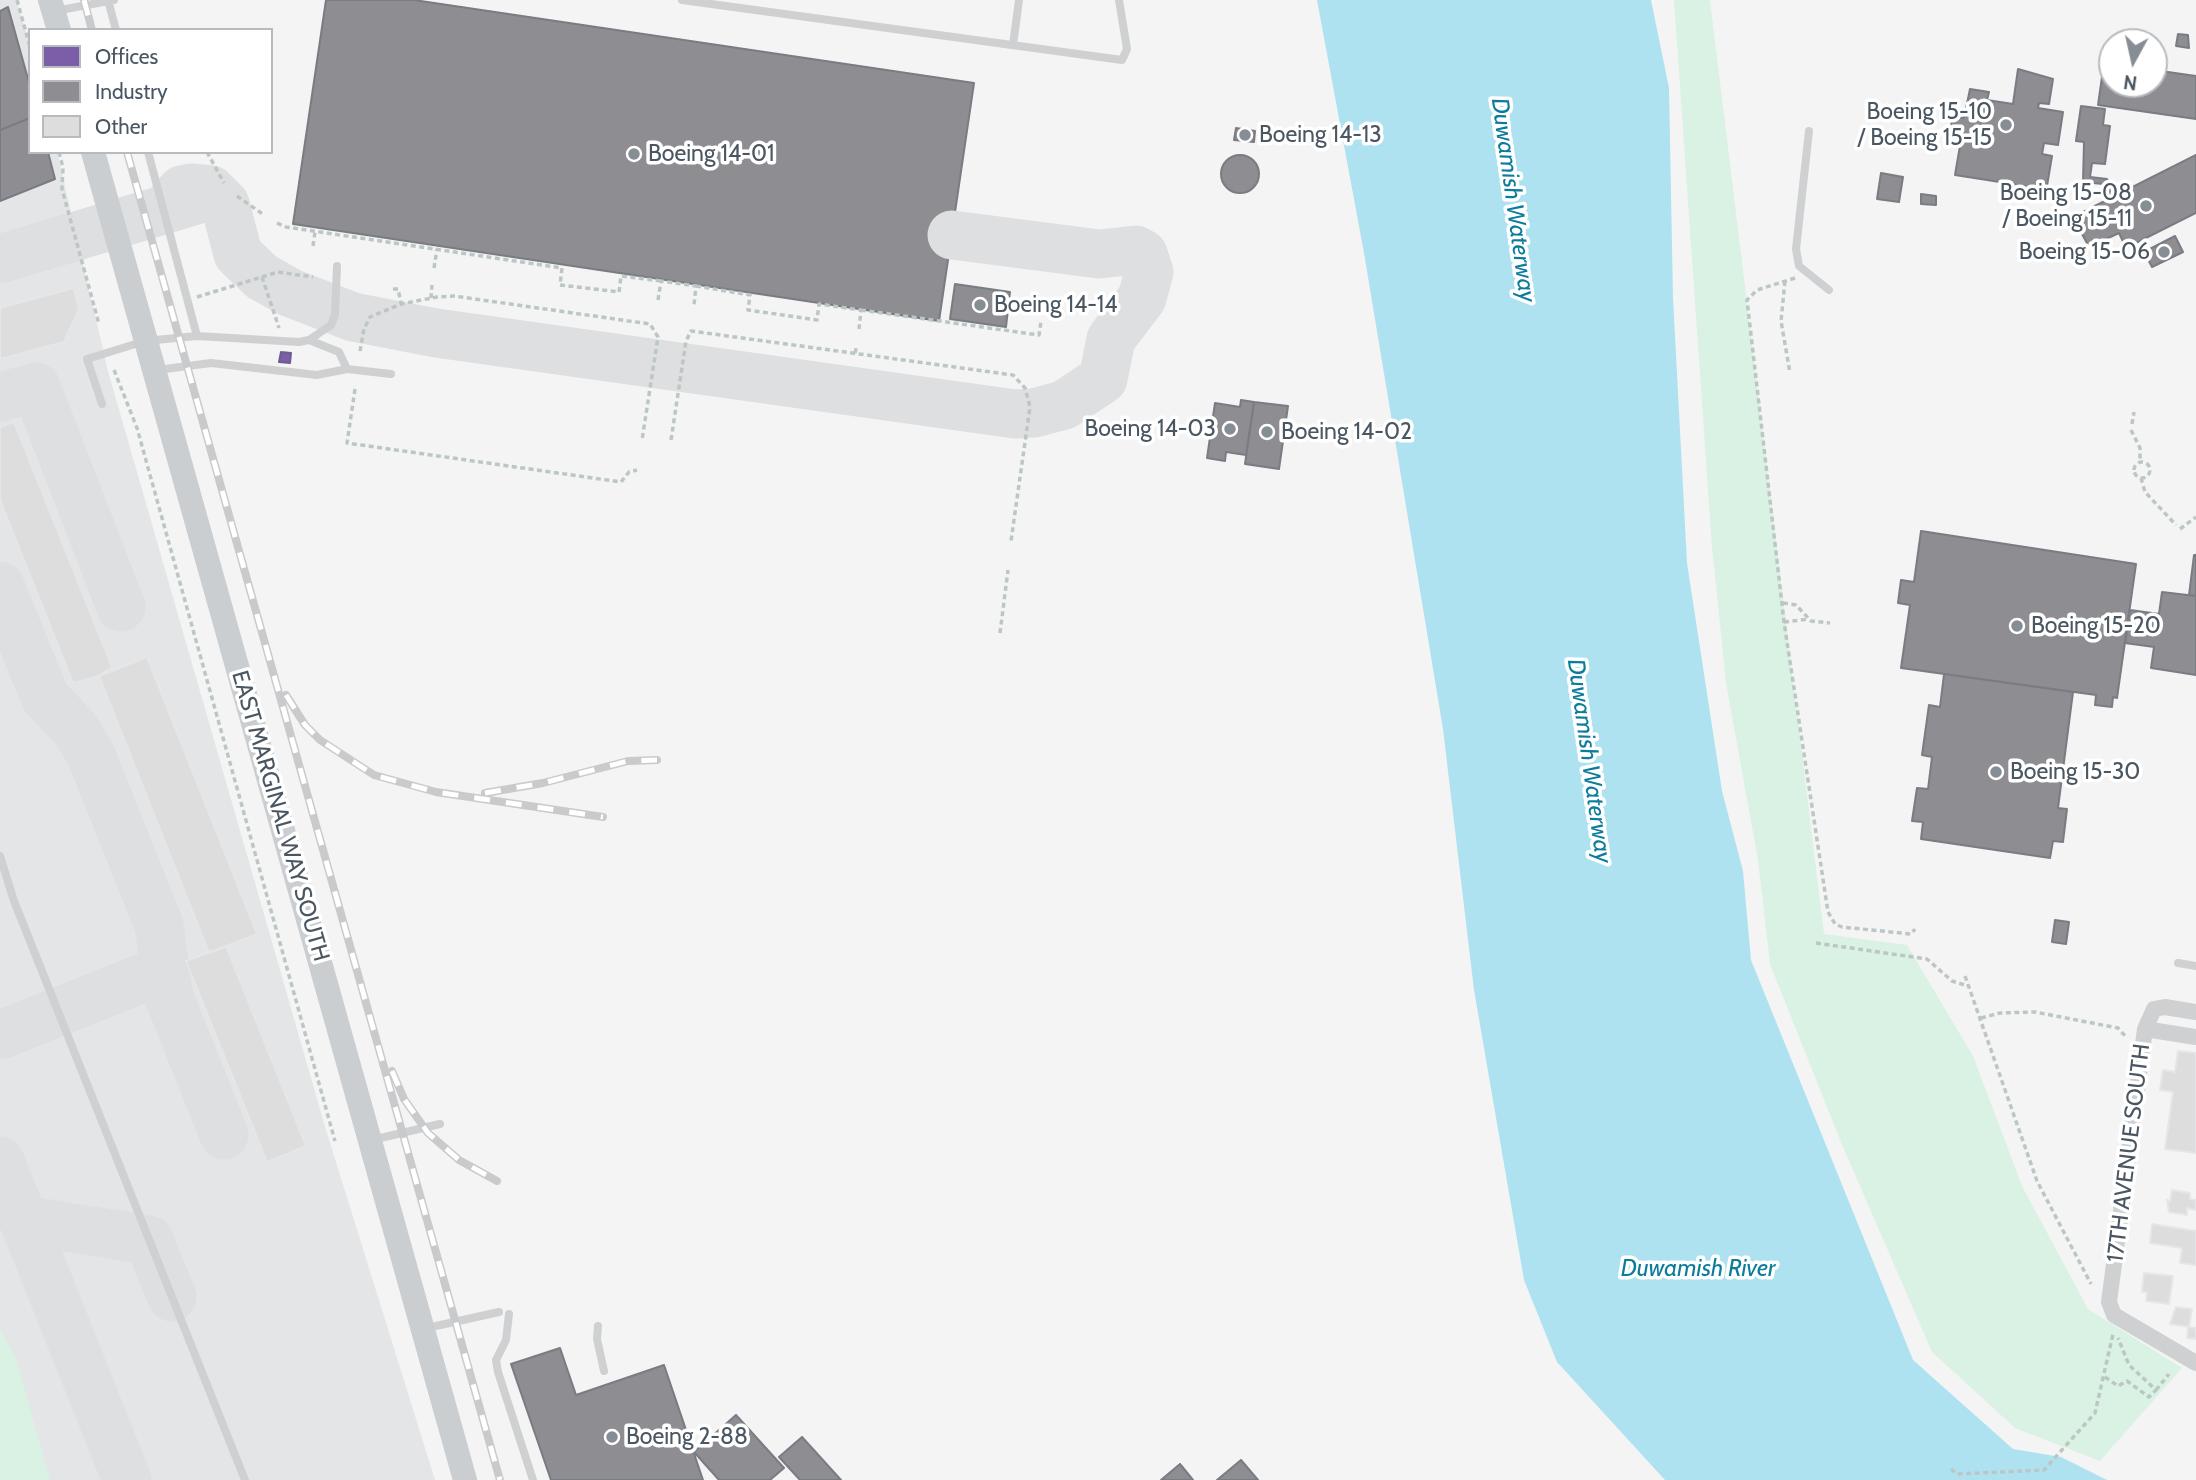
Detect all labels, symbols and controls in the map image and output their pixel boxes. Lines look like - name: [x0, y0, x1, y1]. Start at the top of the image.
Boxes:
- legend: [28, 28, 273, 154]
- north arrow: [2098, 28, 2168, 98]
- text: Offices: [95, 44, 158, 69]
- text: N: [2122, 70, 2139, 95]
- text: Industry: [95, 79, 168, 104]
- water label: Duwamish Waterway: [1484, 96, 1542, 304]
- place label: Boeing 15-10 / Boeing 15-15: [1858, 98, 1992, 152]
- text: Other: [95, 114, 147, 139]
- marker: Boeing 15-10 / Boeing 15-15: [1998, 117, 2014, 133]
- place label: Boeing 14-13: [1259, 121, 1382, 149]
- marker: Boeing 14-13: [1237, 127, 1253, 143]
- place label: Boeing 14-01: [648, 140, 775, 168]
- marker: Boeing 14-01: [626, 146, 642, 162]
- place label: Boeing 15-08 / Boeing 15-11: [2000, 179, 2132, 233]
- marker: Boeing 15-08 / Boeing 15-11: [2138, 198, 2154, 214]
- place label: Boeing 15-06: [2019, 238, 2150, 266]
- marker: Boeing 15-06: [2156, 244, 2172, 260]
- place label: Boeing 14-14: [994, 291, 1118, 319]
- marker: Boeing 14-14: [972, 297, 988, 313]
- place label: Boeing 14-03: [1084, 415, 1216, 443]
- place label: Boeing 14-02: [1281, 418, 1412, 446]
- marker: Boeing 14-03: [1222, 421, 1238, 437]
- marker: Boeing 14-02: [1259, 424, 1275, 440]
- place label: Boeing 15-20: [2031, 612, 2161, 640]
- marker: Boeing 15-20: [2009, 618, 2025, 634]
- water label: Duwamish Waterway: [1560, 657, 1618, 865]
- street label: EAST MARGINAL WAY SOUTH: [225, 668, 335, 964]
- place label: Boeing 15-30: [2010, 758, 2140, 786]
- marker: Boeing 15-30: [1988, 764, 2004, 780]
- street label: 17TH AVENUE SOUTH: [2102, 1042, 2156, 1264]
- water label: Duwamish River: [1621, 1255, 1775, 1283]
- place label: Boeing 2-88: [626, 1423, 748, 1451]
- marker: Boeing 2-88: [604, 1429, 620, 1445]

